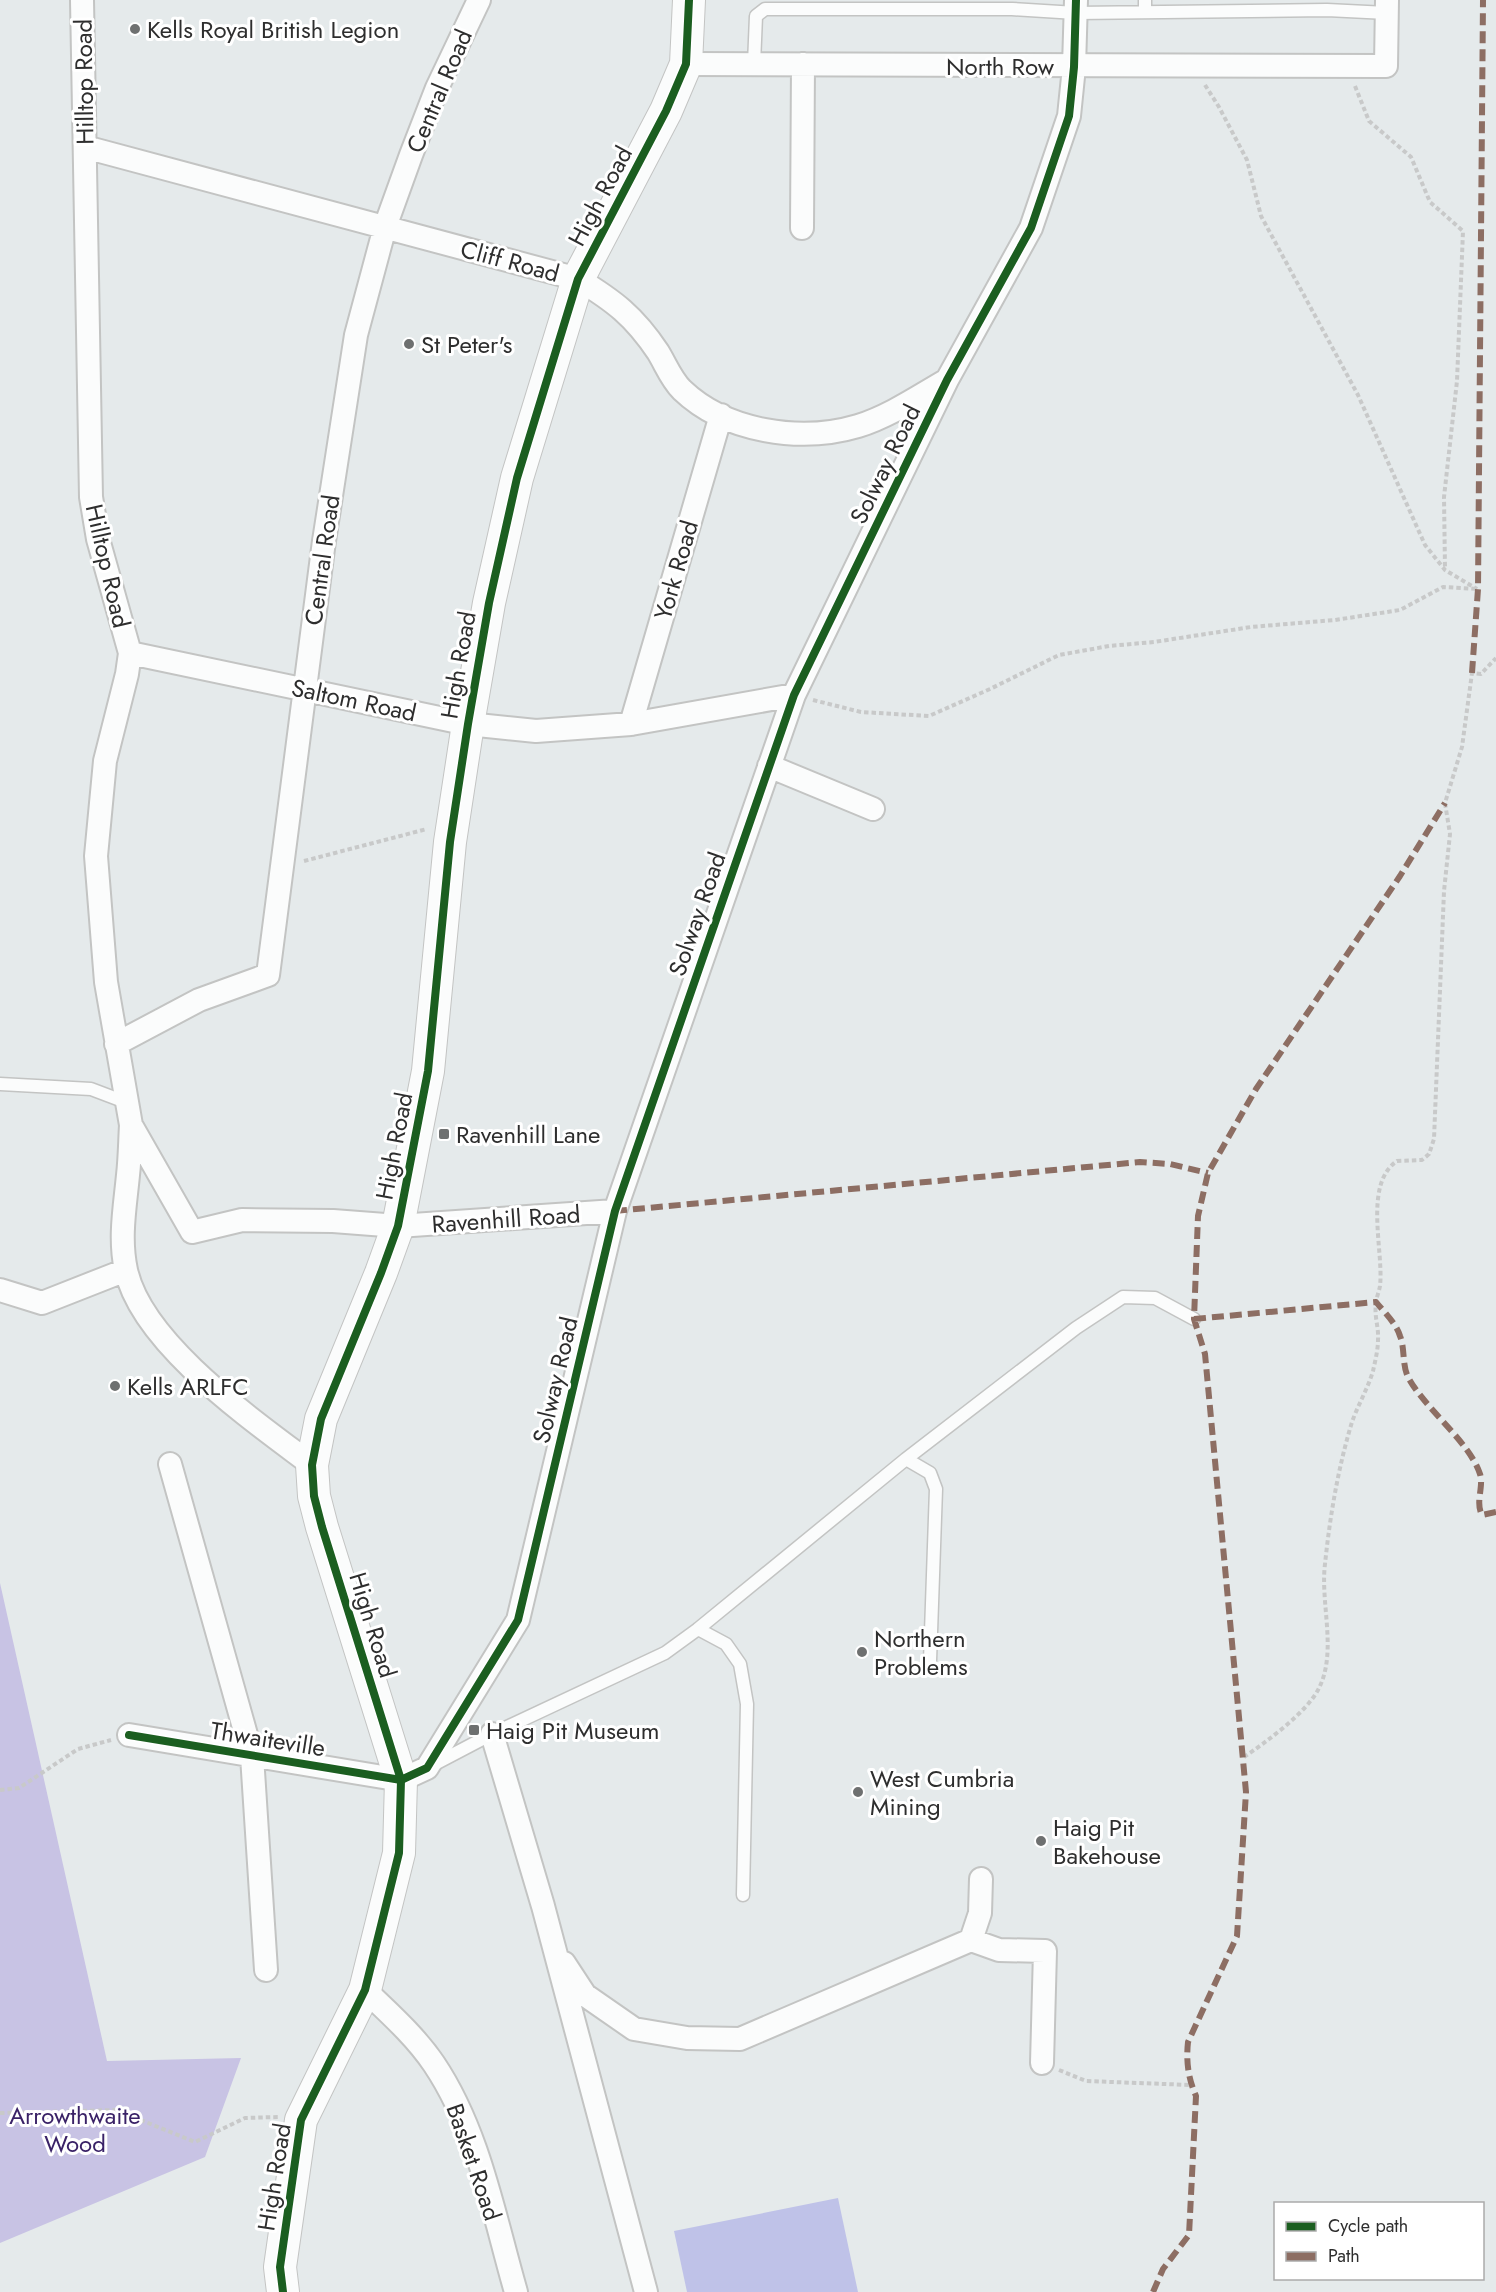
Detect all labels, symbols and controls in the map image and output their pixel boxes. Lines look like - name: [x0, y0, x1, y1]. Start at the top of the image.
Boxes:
- place label: Kells Royal British Legion: [147, 12, 399, 47]
- street label: Hilltop Road: [65, 19, 103, 145]
- marker: Kells Royal British Legion: [128, 22, 142, 36]
- street label: Central Road: [397, 24, 481, 158]
- street label: North Row: [946, 49, 1055, 84]
- street label: High Road: [559, 140, 641, 252]
- street label: Cliff Road: [457, 231, 563, 291]
- place label: St Peter's: [421, 327, 512, 362]
- marker: St Peter's: [402, 337, 416, 351]
- street label: Solway Road: [841, 398, 929, 530]
- street label: Central Road: [296, 492, 348, 628]
- street label: Hilltop Road: [77, 501, 139, 631]
- street label: York Road: [645, 516, 707, 624]
- street label: High Road: [431, 608, 485, 722]
- street label: Saltom Road: [288, 670, 420, 730]
- street label: Solway Road: [659, 847, 735, 981]
- street label: High Road: [366, 1089, 422, 1203]
- place label: Ravenhill Lane: [456, 1117, 600, 1152]
- marker: Ravenhill Lane: [437, 1127, 451, 1141]
- street label: Ravenhill Road: [431, 1196, 581, 1242]
- street label: Solway Road: [523, 1313, 587, 1447]
- place label: Kells ARLFC: [127, 1369, 249, 1404]
- marker: Kells ARLFC: [108, 1379, 122, 1393]
- street label: High Road: [340, 1568, 406, 1682]
- place label: Northern Problems: [874, 1621, 968, 1684]
- marker: Northern Problems: [855, 1645, 869, 1659]
- street label: Thwaiteville: [208, 1713, 328, 1765]
- place label: Haig Pit Museum: [486, 1713, 660, 1748]
- marker: Haig Pit Museum: [467, 1723, 481, 1737]
- place label: West Cumbria Mining: [870, 1761, 1014, 1824]
- marker: West Cumbria Mining: [851, 1785, 865, 1799]
- place label: Haig Pit Bakehouse: [1053, 1810, 1161, 1873]
- marker: Haig Pit Bakehouse: [1034, 1834, 1048, 1848]
- park label: Arrowthwaite Wood: [9, 2098, 141, 2161]
- street label: Basket Road: [438, 2099, 510, 2225]
- street label: High Road: [248, 2121, 300, 2233]
- legend: [1274, 2202, 1484, 2280]
- text: Cycle path: [1328, 2213, 1408, 2239]
- text: Path: [1328, 2243, 1360, 2269]

